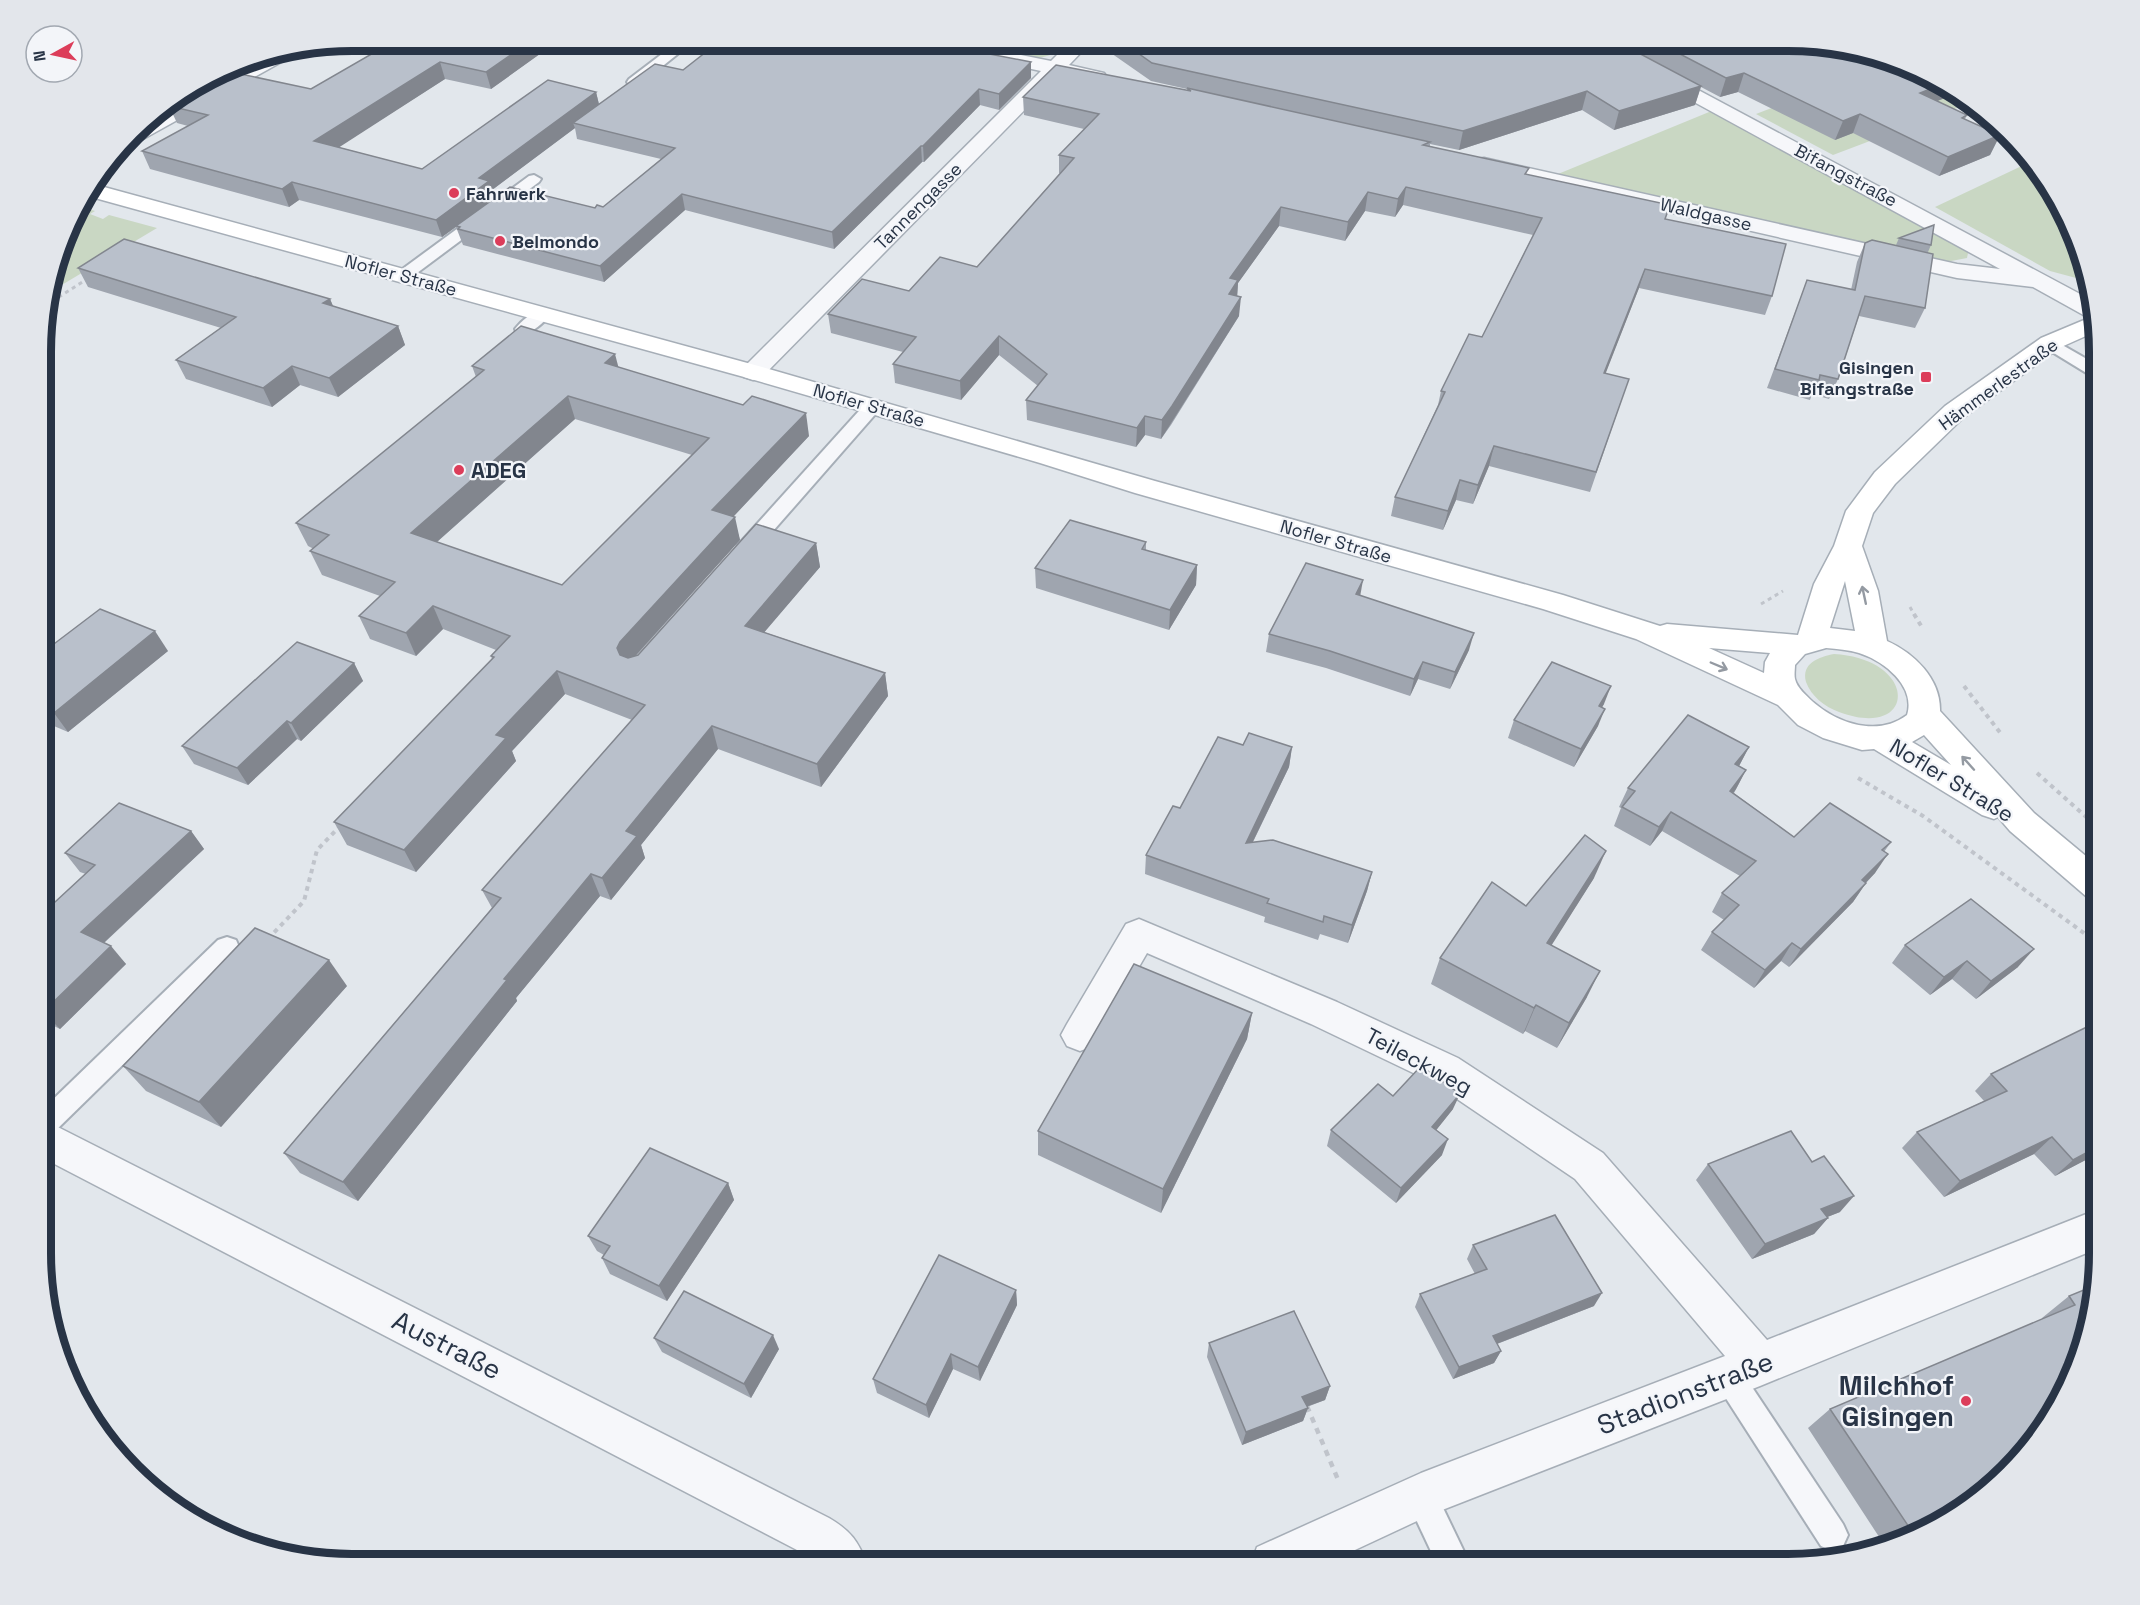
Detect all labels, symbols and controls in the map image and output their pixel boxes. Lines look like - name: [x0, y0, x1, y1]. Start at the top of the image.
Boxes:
- north arrow: [24, 24, 84, 84]
- text: N: [28, 49, 51, 63]
- street label: Bifangstraße: [1791, 138, 1901, 212]
- street label: Tannengasse: [869, 157, 967, 255]
- place label: Fahrwerk: [466, 182, 546, 205]
- marker: Fahrwerk: [447, 186, 461, 200]
- street label: Waldgasse: [1658, 192, 1754, 236]
- place label: Belmondo: [512, 230, 599, 253]
- marker: Belmondo: [493, 234, 507, 248]
- street label: Nofler Straße: [343, 249, 459, 301]
- street label: Hämmerlestraße: [1934, 333, 2062, 435]
- place label: Gisingen Bifangstraße: [1800, 356, 1914, 400]
- marker: Gisingen Bifangstraße: [1919, 370, 1933, 384]
- street label: Nofler Straße: [811, 378, 927, 432]
- place label: ADEG: [471, 456, 526, 484]
- marker: ADEG: [452, 463, 466, 477]
- street label: Nofler Straße: [1278, 514, 1394, 568]
- one-way arrow: [1857, 586, 1869, 605]
- one-way arrow: [1709, 661, 1727, 672]
- street label: Nofler Straße: [1885, 732, 2019, 828]
- one-way arrow: [1961, 756, 1975, 771]
- street label: Teileckweg: [1361, 1021, 1477, 1101]
- street label: Austraße: [386, 1303, 508, 1387]
- street label: Stadionstraße: [1592, 1343, 1778, 1443]
- place label: Milchhof Gisingen: [1839, 1368, 1954, 1434]
- marker: Milchhof Gisingen: [1959, 1394, 1973, 1408]

